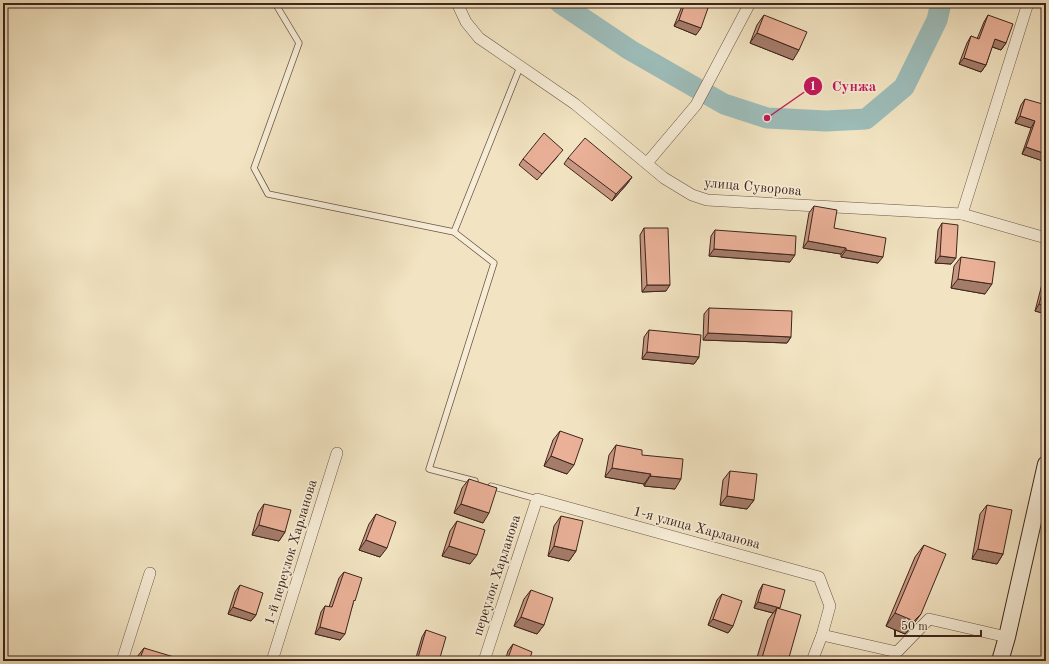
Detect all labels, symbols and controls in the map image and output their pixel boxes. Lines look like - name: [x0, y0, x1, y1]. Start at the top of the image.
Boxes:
- callout: Сунжа: [803, 72, 884, 99]
- text: Сунжа: [832, 80, 877, 95]
- text: 1: [810, 81, 816, 93]
- street label: улица Суворова: [703, 176, 802, 198]
- street label: 1-й переулок Харланова: [262, 478, 320, 627]
- street label: 1-я улица Харланова: [632, 504, 762, 552]
- street label: переулок Харланова: [471, 513, 523, 638]
- scale bar: [895, 612, 981, 638]
- text: 50 m: [901, 620, 928, 633]

